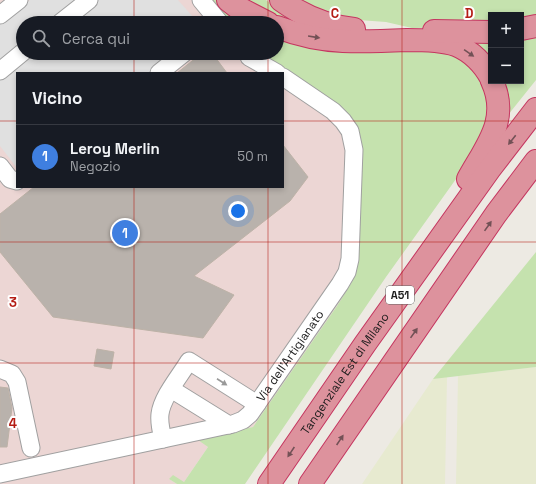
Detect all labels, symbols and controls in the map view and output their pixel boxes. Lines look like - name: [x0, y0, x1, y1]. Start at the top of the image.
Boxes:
- text: C: [331, 5, 339, 22]
- text: D: [465, 5, 474, 22]
- map controls: [488, 12, 524, 84]
- button: +: [488, 12, 524, 48]
- search box: [16, 16, 284, 60]
- icon: search: [30, 27, 52, 49]
- text: Cerca qui: [62, 29, 130, 48]
- one-way arrow: [308, 35, 320, 41]
- button: −: [488, 48, 524, 84]
- one-way arrow: [464, 49, 475, 57]
- text: Vicino: [32, 87, 82, 109]
- one-way arrow: [508, 135, 516, 146]
- text: Leroy Merlin: [70, 139, 160, 158]
- text: 1: [42, 148, 48, 165]
- text: 50 m: [237, 148, 268, 165]
- text: Negozio: [70, 158, 120, 175]
- your location: [228, 201, 248, 221]
- pin: 1: [112, 218, 138, 248]
- one-way arrow: [484, 221, 492, 231]
- road number: A51: [386, 286, 414, 304]
- text: 3: [9, 294, 17, 311]
- street label: Via dell'Artigianato: [253, 307, 328, 405]
- street label: Tangenziale Est di Milano: [297, 309, 393, 438]
- one-way arrow: [410, 328, 418, 338]
- one-way arrow: [216, 378, 228, 385]
- text: 4: [9, 415, 17, 432]
- one-way arrow: [336, 435, 344, 446]
- one-way arrow: [287, 447, 295, 457]

